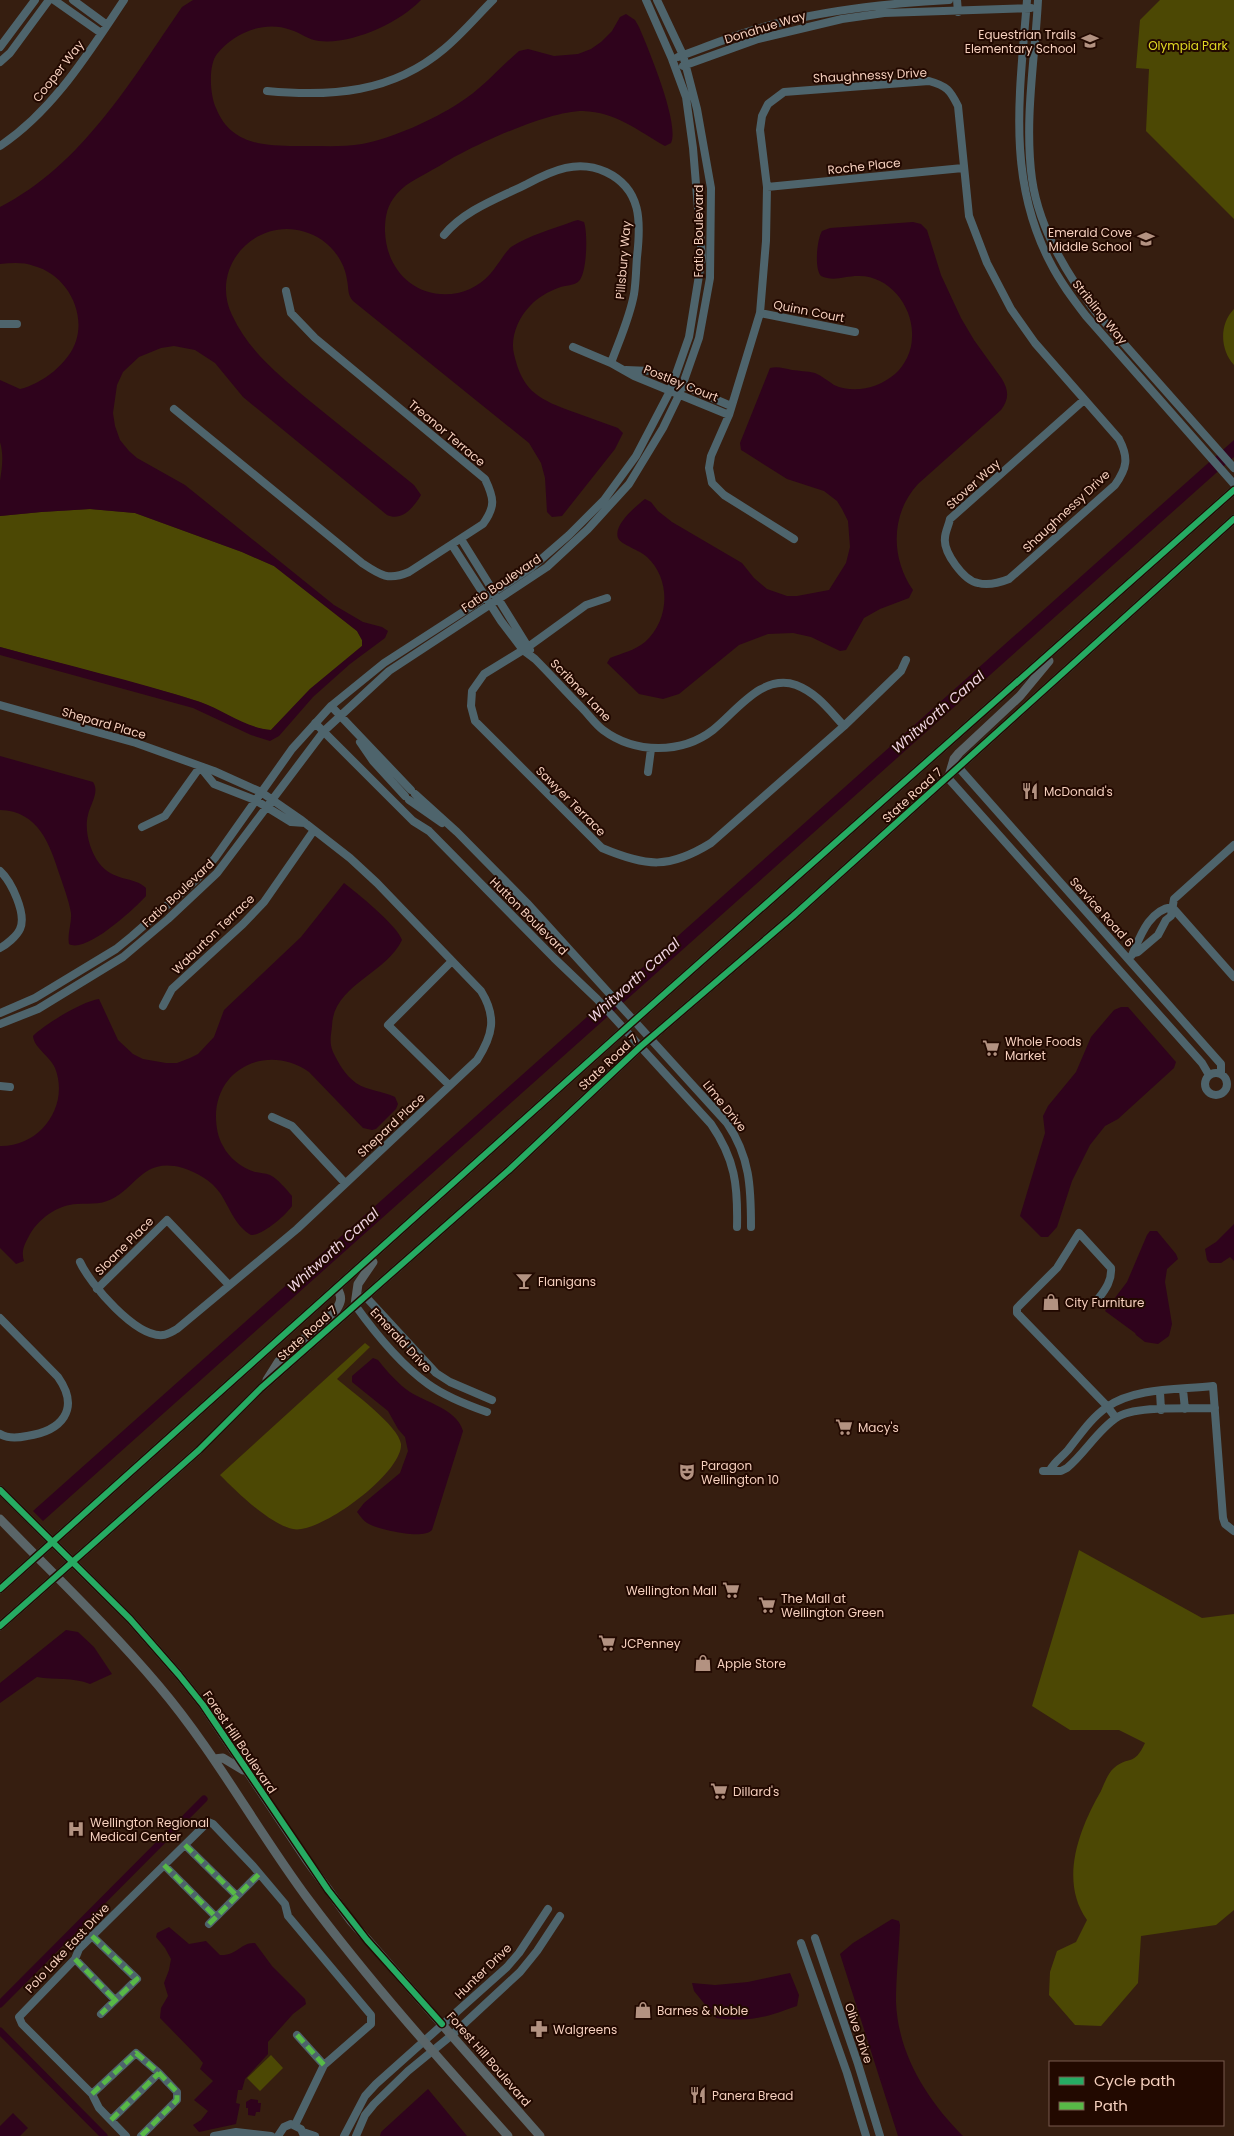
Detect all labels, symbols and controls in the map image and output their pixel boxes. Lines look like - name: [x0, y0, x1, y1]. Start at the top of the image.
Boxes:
- street label: Donahue Way: [722, 6, 808, 47]
- place label: Equestrian Trails Elementary School: [965, 26, 1076, 57]
- school or university icon: Equestrian Trails Elementary School: [1080, 31, 1100, 51]
- street label: Cooper Way: [28, 36, 88, 106]
- park label: Olympia Park: [1148, 37, 1229, 54]
- street label: Shaughnessy Drive: [813, 64, 927, 86]
- street label: Roche Place: [827, 154, 901, 178]
- street label: Fatio Boulevard: [690, 185, 707, 277]
- street label: Pillsbury Way: [611, 220, 635, 300]
- place label: Emerald Cove Middle School: [1048, 224, 1132, 255]
- school or university icon: Emerald Cove Middle School: [1136, 229, 1156, 249]
- street label: Stribling Way: [1069, 276, 1131, 348]
- street label: Quinn Court: [772, 296, 846, 326]
- street label: Postley Court: [641, 360, 721, 406]
- street label: Treanor Terrace: [405, 396, 489, 470]
- street label: Stover Way: [942, 455, 1004, 513]
- street label: Shaughnessy Drive: [1019, 466, 1113, 556]
- street label: Fatio Boulevard: [458, 550, 544, 616]
- street label: Scribner Lane: [547, 655, 615, 725]
- water label: Whitworth Canal: [887, 666, 989, 758]
- street label: Shepard Place: [60, 703, 148, 743]
- street label: Sawyer Terrace: [532, 762, 610, 840]
- street label: State Road 7: [878, 763, 946, 827]
- restaurant icon: McDonald's: [1020, 781, 1040, 801]
- place label: McDonald's: [1044, 783, 1113, 800]
- street label: Fatio Boulevard: [138, 855, 218, 931]
- street label: Hutton Boulevard: [486, 873, 572, 959]
- street label: Service Road 6: [1066, 873, 1138, 951]
- street label: Waburton Terrace: [168, 890, 258, 978]
- water label: Whitworth Canal: [584, 933, 685, 1027]
- street label: State Road 7: [575, 1030, 642, 1094]
- place label: Whole Foods Market: [1005, 1033, 1081, 1064]
- supermarket icon: Whole Foods Market: [981, 1038, 1001, 1058]
- street label: Lime Drive: [699, 1077, 751, 1135]
- street label: Shepard Place: [353, 1089, 429, 1161]
- water label: Whitworth Canal: [283, 1203, 384, 1297]
- street label: Sloane Place: [91, 1213, 157, 1279]
- bar icon: Flanigans: [514, 1271, 534, 1291]
- place label: Flanigans: [538, 1273, 596, 1290]
- shop icon: City Furniture: [1041, 1292, 1061, 1312]
- place label: City Furniture: [1065, 1294, 1144, 1311]
- street label: State Road 7: [273, 1301, 341, 1365]
- street label: Emerald Drive: [367, 1304, 435, 1376]
- supermarket icon: Macy's: [834, 1417, 854, 1437]
- place label: Macy's: [858, 1419, 899, 1436]
- place label: Paragon Wellington 10: [701, 1457, 779, 1488]
- theatre icon: Paragon Wellington 10: [677, 1462, 697, 1482]
- supermarket icon: Wellington Mall: [721, 1580, 741, 1600]
- place label: Wellington Mall: [626, 1582, 717, 1599]
- place label: The Mall at Wellington Green: [781, 1590, 884, 1621]
- supermarket icon: The Mall at Wellington Green: [757, 1595, 777, 1615]
- supermarket icon: JCPenney: [597, 1633, 617, 1653]
- place label: JCPenney: [621, 1635, 681, 1652]
- shop icon: Apple Store: [693, 1653, 713, 1673]
- place label: Apple Store: [717, 1655, 786, 1672]
- street label: Forest Hill Boulevard: [199, 1687, 281, 1797]
- supermarket icon: Dillard's: [709, 1781, 729, 1801]
- place label: Dillard's: [733, 1783, 779, 1800]
- place label: Wellington Regional Medical Center: [90, 1814, 209, 1845]
- hospital icon: Wellington Regional Medical Center: [66, 1819, 86, 1839]
- street label: Polo Lake East Drive: [21, 1899, 113, 1997]
- street label: Hunter Drive: [451, 1939, 515, 2003]
- shop icon: Barnes & Noble: [633, 2000, 653, 2020]
- street label: Olive Drive: [841, 2001, 877, 2065]
- place label: Barnes & Noble: [657, 2002, 748, 2019]
- street label: Forest Hill Boulevard: [443, 2008, 535, 2110]
- pharmacy icon: Walgreens: [529, 2019, 549, 2039]
- place label: Walgreens: [553, 2021, 617, 2038]
- legend: [1049, 2061, 1224, 2126]
- text: Cycle path: [1094, 2070, 1175, 2091]
- restaurant icon: Panera Bread: [688, 2085, 708, 2105]
- place label: Panera Bread: [712, 2087, 793, 2104]
- text: Path: [1094, 2095, 1128, 2116]

